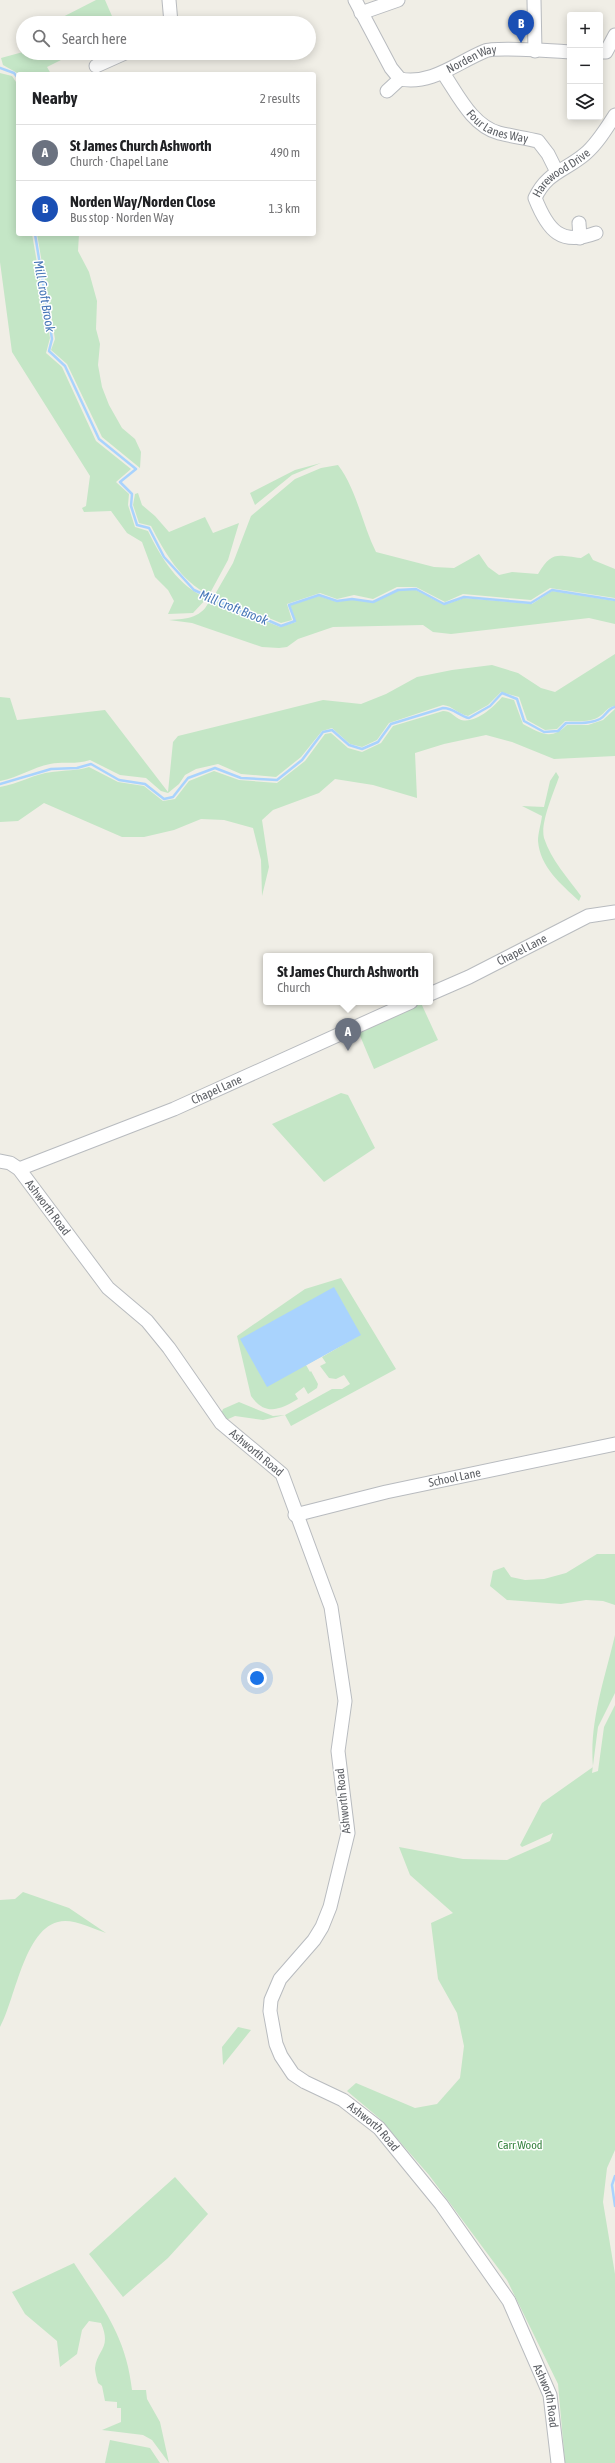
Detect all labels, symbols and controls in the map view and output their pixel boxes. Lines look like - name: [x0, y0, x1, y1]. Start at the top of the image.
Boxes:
- pin: B: [508, 10, 534, 43]
- map controls: [567, 12, 603, 120]
- button: +: [567, 12, 603, 48]
- search box: [16, 16, 316, 60]
- icon: search: [30, 27, 52, 49]
- text: Search here: [62, 30, 127, 47]
- street label: Norden Way: [444, 42, 497, 76]
- button: −: [567, 48, 603, 84]
- button: layers: [567, 84, 603, 120]
- text: Nearby: [32, 88, 78, 108]
- text: 2 results: [260, 91, 300, 106]
- street label: Four Lanes Way: [464, 107, 530, 146]
- text: St James Church Ashworth: [70, 137, 212, 154]
- text: A: [42, 145, 48, 160]
- text: 490 m: [271, 145, 300, 160]
- street label: Harewood Drive: [530, 146, 593, 200]
- text: Church · Chapel Lane: [70, 154, 169, 169]
- text: Norden Way/Norden Close: [70, 193, 216, 210]
- text: B: [42, 201, 48, 216]
- text: 1.3 km: [269, 201, 300, 216]
- text: Bus stop · Norden Way: [70, 210, 174, 225]
- water label: Mill Croft Brook: [31, 259, 58, 333]
- water label: Mill Croft Brook: [197, 587, 270, 628]
- street label: Chapel Lane: [495, 931, 549, 969]
- popup: [263, 953, 433, 1005]
- text: St James Church Ashworth: [277, 963, 419, 980]
- text: Church: [277, 980, 311, 995]
- pin: A: [335, 1018, 361, 1051]
- street label: Chapel Lane: [189, 1072, 244, 1107]
- street label: Ashworth Road: [22, 1177, 73, 1238]
- street label: Ashworth Road: [227, 1426, 286, 1479]
- street label: School Lane: [427, 1465, 482, 1490]
- your location: [247, 1668, 267, 1688]
- street label: Ashworth Road: [333, 1768, 353, 1834]
- street label: Ashworth Road: [345, 2099, 402, 2154]
- park label: Carr Wood: [497, 2138, 543, 2152]
- street label: Ashworth Road: [530, 2362, 561, 2428]

